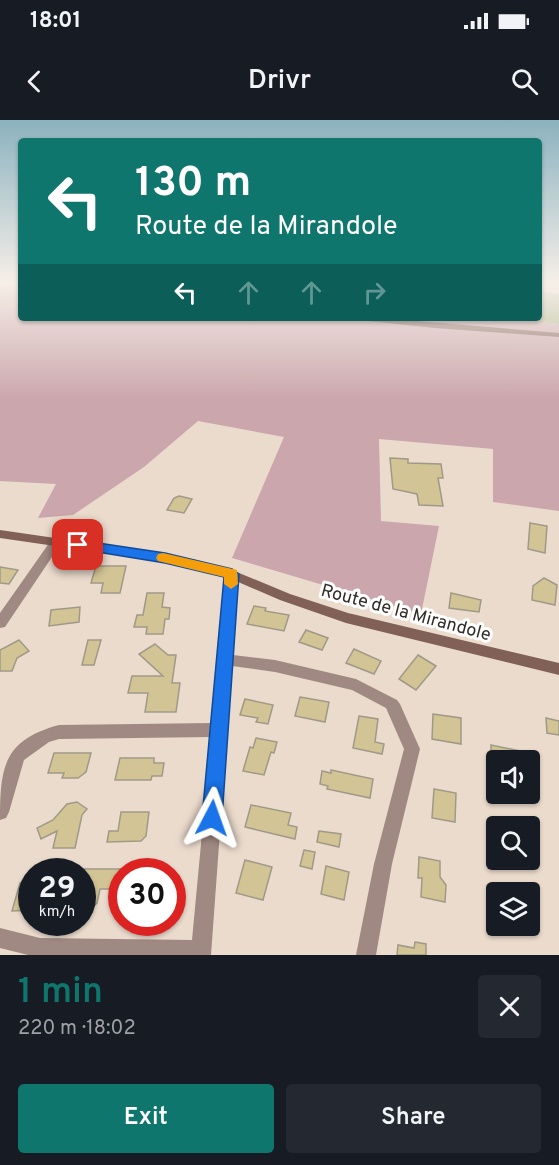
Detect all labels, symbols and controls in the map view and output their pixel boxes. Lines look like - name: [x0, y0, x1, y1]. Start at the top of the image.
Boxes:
- text: 18:01: [30, 8, 81, 35]
- text: Drivr: [248, 64, 311, 98]
- icon: back: [18, 65, 51, 98]
- icon: search: [508, 65, 541, 98]
- text: 130 m: [135, 158, 251, 211]
- icon: left: [36, 162, 114, 240]
- text: Route de la Mirandole: [135, 210, 398, 244]
- icon: left: [169, 276, 202, 309]
- icon: ahead: [232, 276, 265, 309]
- icon: ahead: [295, 276, 328, 309]
- icon: right: [358, 276, 391, 309]
- pin: [52, 519, 103, 570]
- icon: arrive: [61, 528, 94, 561]
- street label: Route de la Mirandole: [318, 580, 493, 647]
- map controls: [486, 750, 540, 936]
- button: sound: [486, 750, 540, 804]
- position arrow: [180, 786, 244, 850]
- button: search: [486, 816, 540, 870]
- speed limit sign: 30: [108, 858, 186, 936]
- text: 29: [39, 871, 75, 908]
- button: layers: [486, 882, 540, 936]
- text: km/h: [39, 903, 75, 922]
- text: 1 min: [18, 970, 103, 1016]
- button: close: [478, 975, 541, 1038]
- text: 220 m · 18:02: [18, 1016, 136, 1042]
- button: Exit: [18, 1084, 274, 1153]
- button: Share: [286, 1084, 541, 1153]

